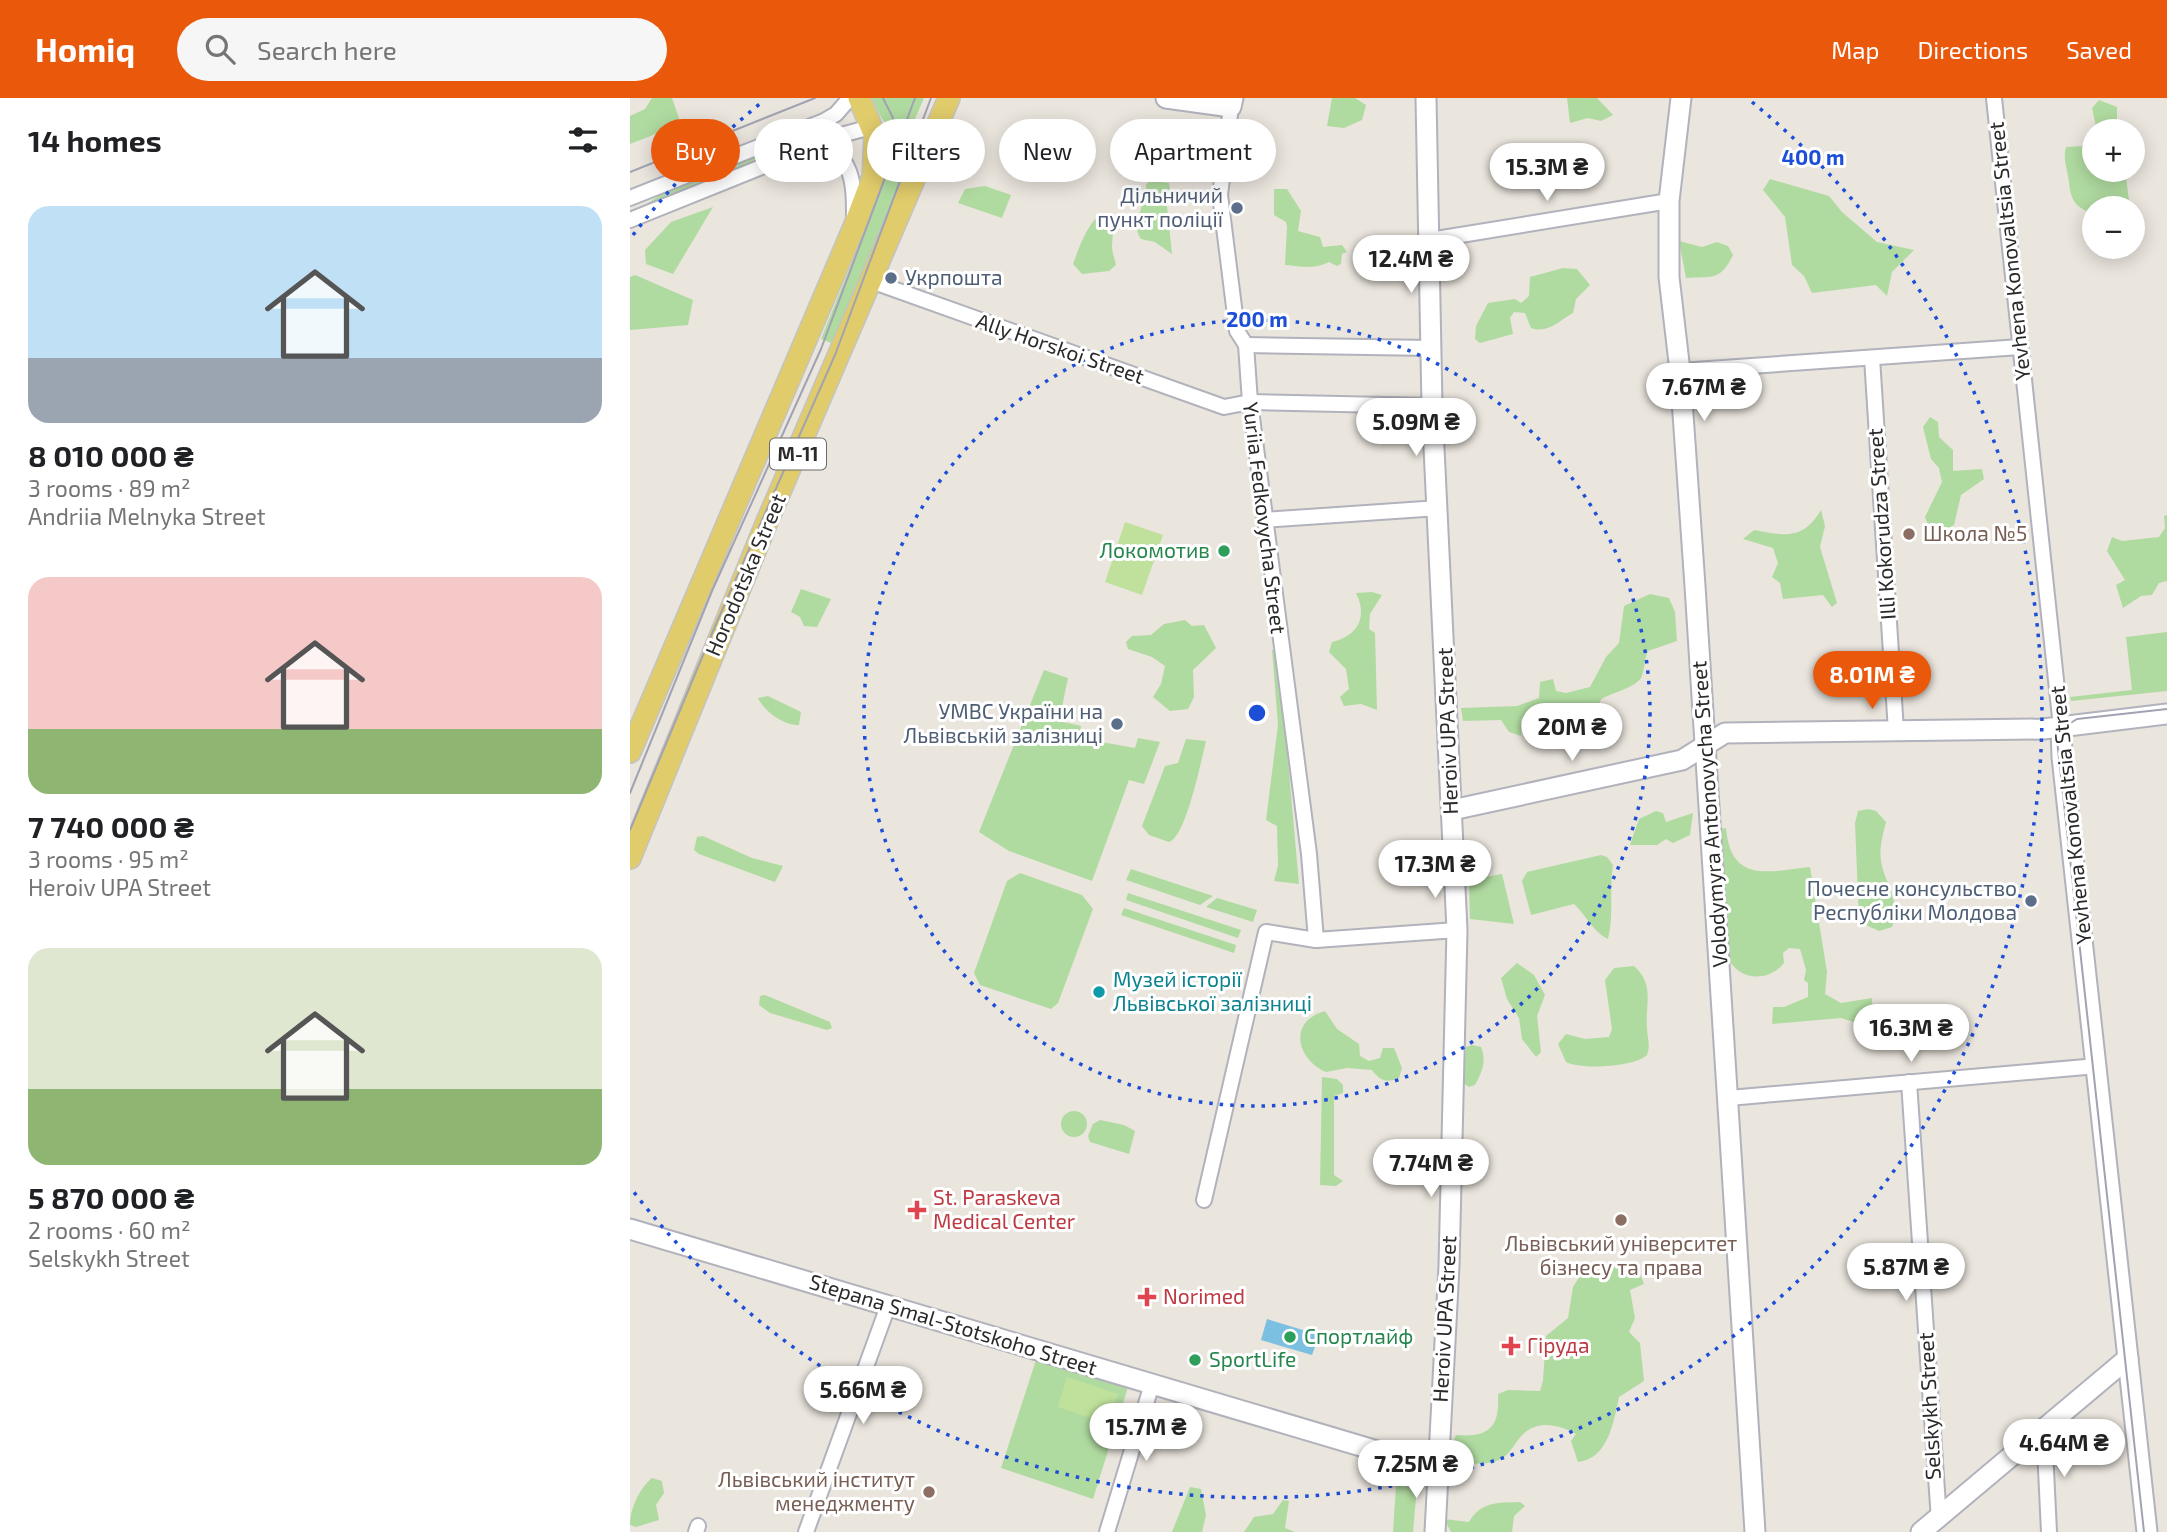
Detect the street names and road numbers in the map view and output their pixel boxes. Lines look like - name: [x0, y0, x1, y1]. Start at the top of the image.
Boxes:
- street label: Yevhena Konovaltsia Street: [1982, 121, 2035, 382]
- street label: Ally Horskoi Street: [973, 307, 1148, 388]
- street label: Yuriia Fedkovycha Street: [1239, 400, 1292, 635]
- street label: Illi Kokorudza Street: [1861, 427, 1900, 621]
- road number: М-11: [770, 438, 826, 470]
- street label: Horodotska Street: [699, 489, 790, 659]
- street label: Heroiv UPA Street: [1431, 647, 1462, 815]
- street label: Volodymyra Antonovycha Street: [1685, 660, 1732, 968]
- street label: Yevhena Konovaltsia Street: [2043, 685, 2096, 946]
- street label: Heroiv UPA Street: [1427, 1235, 1460, 1403]
- street label: Stepana Smal-Stotskoho Street: [807, 1268, 1100, 1379]
- street label: Selskykh Street: [1912, 1332, 1945, 1480]

